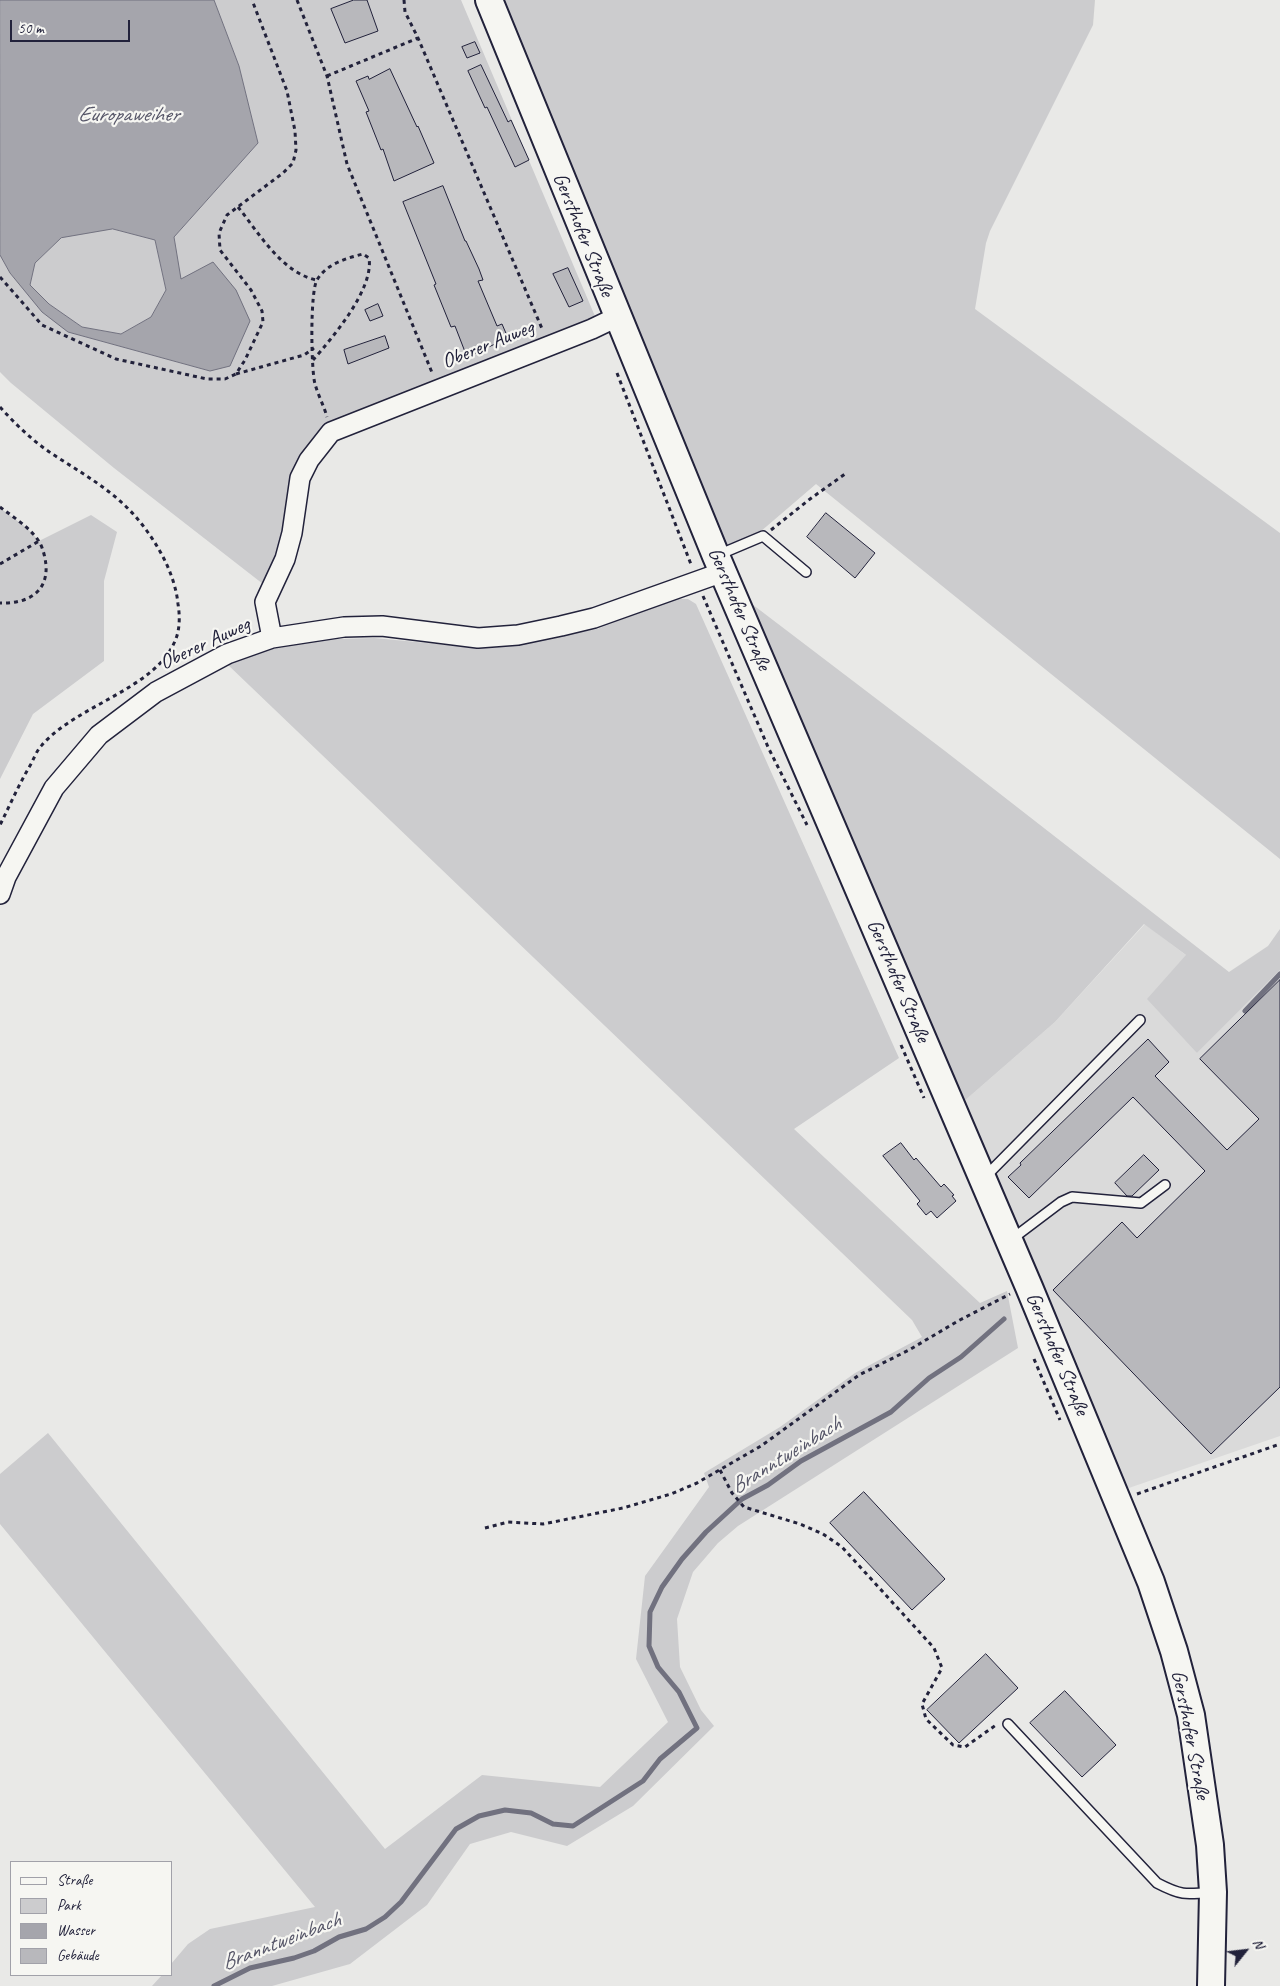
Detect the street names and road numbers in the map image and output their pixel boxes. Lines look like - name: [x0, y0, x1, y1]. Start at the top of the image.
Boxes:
- street label: Gersthofer Straße: [547, 170, 619, 300]
- street label: Oberer Auweg: [438, 315, 538, 375]
- street label: Gersthofer Straße: [702, 544, 776, 674]
- street label: Oberer Auweg: [156, 612, 254, 676]
- street label: Gersthofer Straße: [861, 916, 935, 1046]
- street label: Gersthofer Straße: [1020, 1289, 1094, 1419]
- street label: Gersthofer Straße: [1165, 1668, 1215, 1802]

